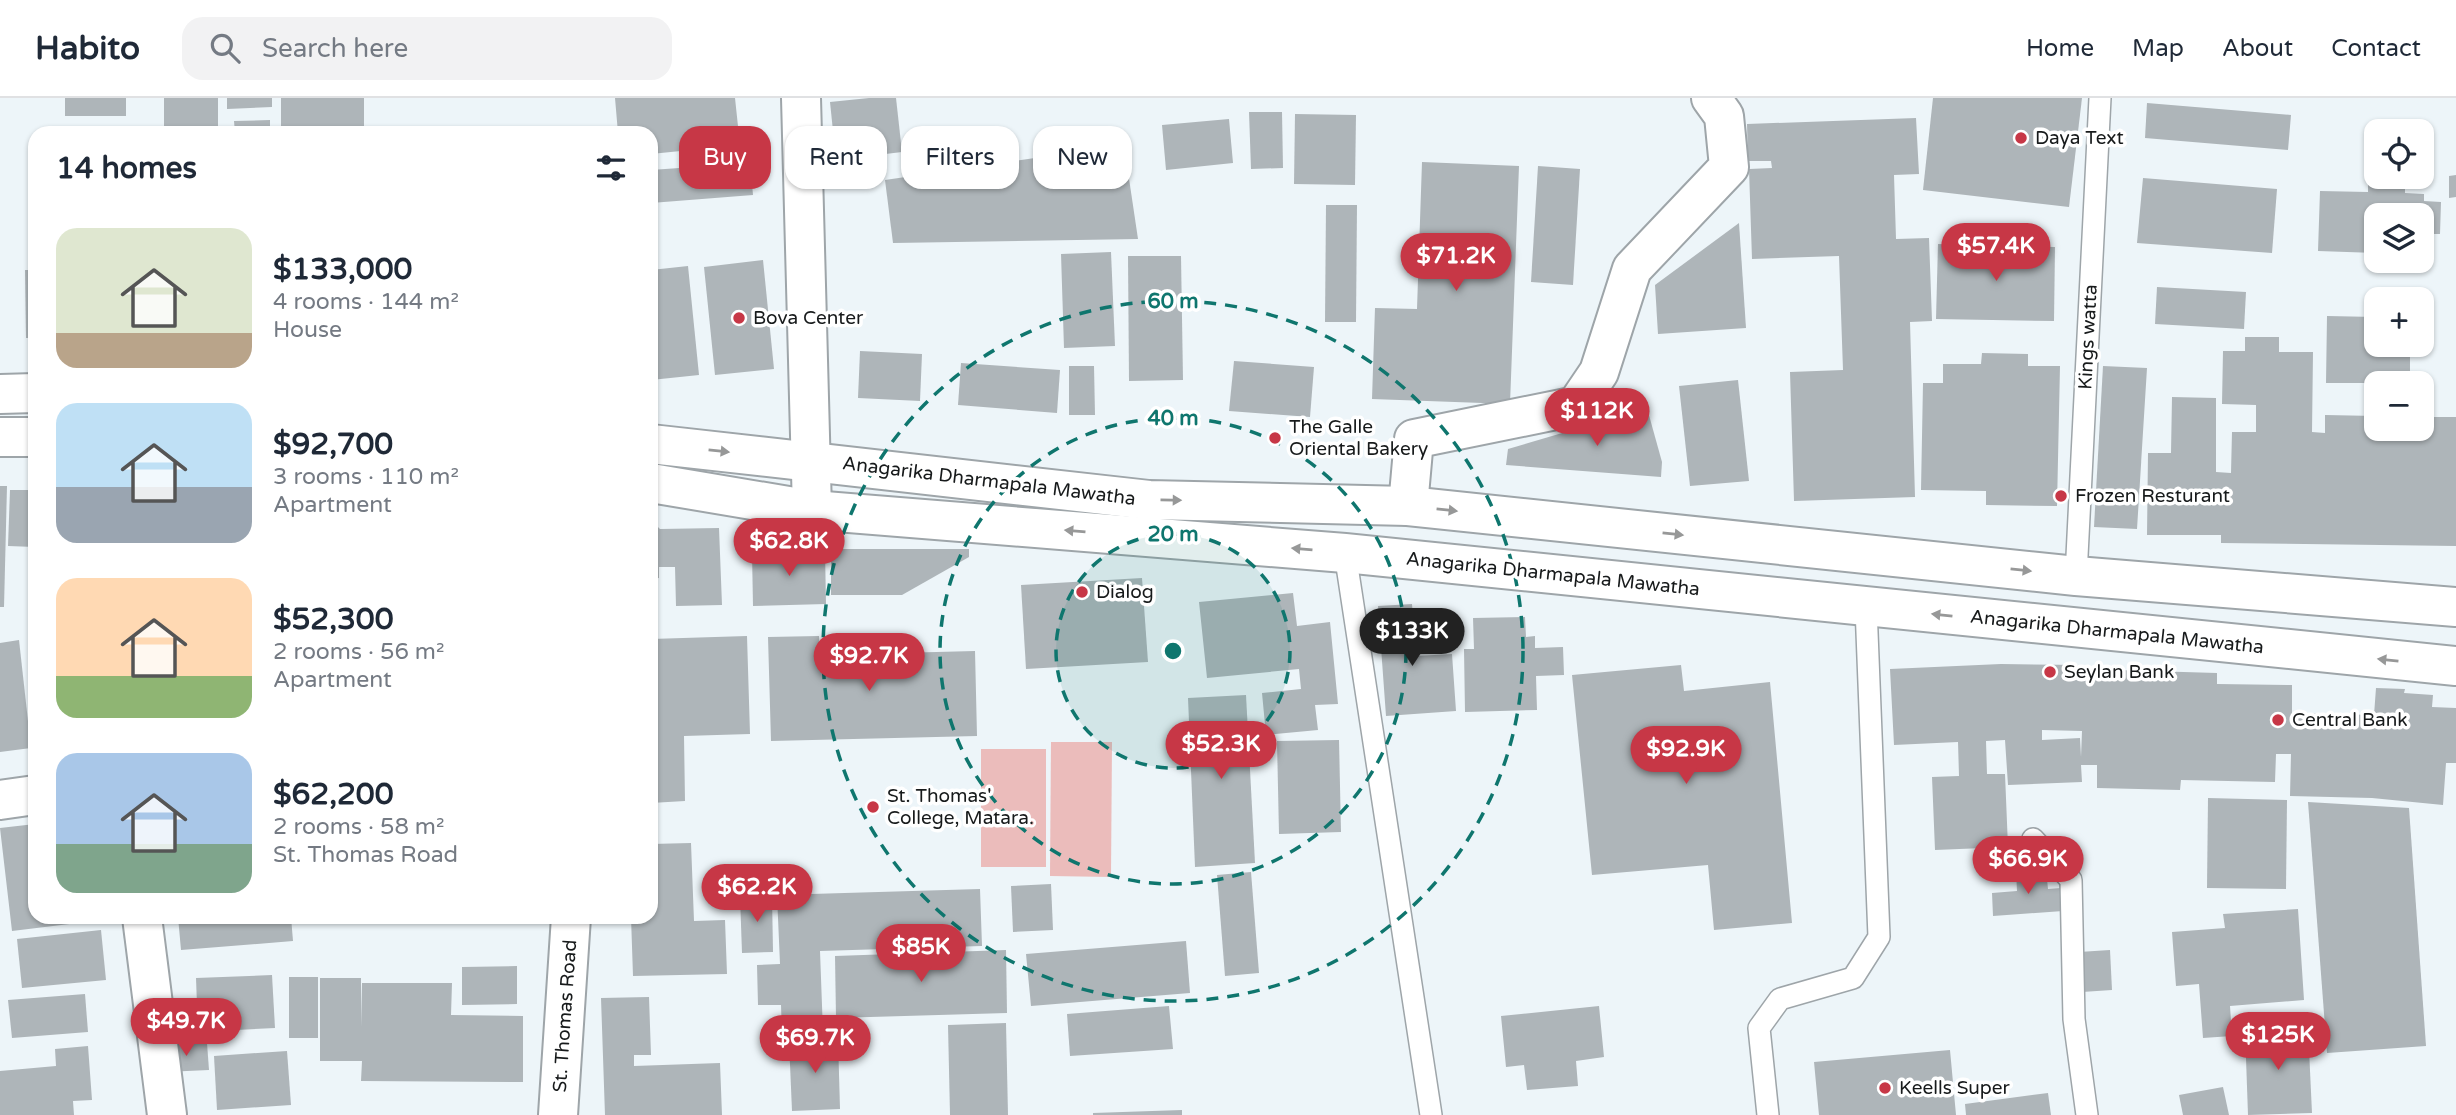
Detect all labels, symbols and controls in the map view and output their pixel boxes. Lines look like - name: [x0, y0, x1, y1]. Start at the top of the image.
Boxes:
- search box: [182, 17, 672, 80]
- text: Habito: [35, 29, 140, 68]
- icon: search: [206, 29, 244, 67]
- text: Search here: [262, 33, 408, 64]
- text: Home: [2026, 34, 2094, 63]
- text: Map: [2132, 34, 2184, 63]
- text: About: [2222, 34, 2293, 63]
- text: Contact: [2331, 34, 2421, 63]
- map controls: [2364, 119, 2434, 441]
- button: locate: [2364, 119, 2434, 189]
- chip: Buy: [679, 126, 771, 189]
- chip: Rent: [785, 126, 887, 189]
- chip: Filters: [901, 126, 1019, 189]
- chip: New: [1033, 126, 1132, 189]
- place label: Daya Text: [2035, 127, 2124, 149]
- marker: Daya Text: [2013, 130, 2029, 146]
- icon: filters: [592, 149, 630, 187]
- text: 14 homes: [56, 150, 197, 187]
- button: layers: [2364, 203, 2434, 273]
- pin: $57.4K: [1939, 223, 2053, 283]
- text: $57.4K: [1957, 232, 2035, 260]
- pin: $71.2K: [1399, 234, 1513, 293]
- text: $71.2K: [1417, 242, 1495, 270]
- text: $133,000: [273, 251, 412, 288]
- icon: home: [112, 256, 196, 340]
- street label: Kings watta: [2074, 284, 2102, 390]
- button: +: [2364, 287, 2434, 357]
- text: 4 rooms · 144 m²: [273, 288, 459, 316]
- text: 60 m: [1147, 289, 1199, 314]
- place label: Bova Center: [753, 307, 864, 329]
- marker: Bova Center: [731, 310, 747, 326]
- text: House: [273, 316, 342, 344]
- button: −: [2364, 371, 2434, 441]
- pin: $112K: [1548, 388, 1646, 448]
- text: $112K: [1561, 397, 1633, 425]
- text: 40 m: [1147, 406, 1199, 431]
- place label: The Galle Oriental Bakery: [1289, 416, 1428, 460]
- text: $92,700: [273, 426, 393, 463]
- marker: The Galle Oriental Bakery: [1267, 430, 1283, 446]
- icon: home: [112, 431, 196, 515]
- one-way arrow: [708, 446, 730, 457]
- street label: Anagarika Dharmapala Mawatha: [841, 452, 1137, 510]
- text: 3 rooms · 110 m²: [273, 463, 459, 491]
- place label: Frozen Resturant: [2075, 485, 2230, 507]
- marker: Frozen Resturant: [2053, 488, 2069, 504]
- text: Apartment: [273, 491, 392, 519]
- one-way arrow: [1160, 495, 1182, 506]
- one-way arrow: [1436, 505, 1458, 516]
- pin: $62.8K: [732, 518, 846, 578]
- text: 20 m: [1147, 522, 1199, 547]
- one-way arrow: [1064, 525, 1086, 536]
- text: $62.8K: [750, 527, 828, 555]
- one-way arrow: [1662, 528, 1684, 539]
- one-way arrow: [1290, 543, 1312, 554]
- street label: Anagarika Dharmapala Mawatha: [1405, 548, 1701, 600]
- one-way arrow: [2010, 565, 2032, 576]
- place label: Dialog: [1096, 581, 1154, 603]
- marker: Dialog: [1074, 584, 1090, 600]
- text: $52,300: [273, 601, 393, 638]
- icon: home: [112, 606, 196, 690]
- street label: Anagarika Dharmapala Mawatha: [1969, 606, 2265, 658]
- pin: $133K: [1363, 608, 1461, 668]
- one-way arrow: [1931, 609, 1953, 620]
- text: $133K: [1376, 617, 1448, 645]
- pin: $92.7K: [812, 634, 926, 693]
- text: 2 rooms · 56 m²: [273, 638, 444, 666]
- centre of rings: [1161, 639, 1185, 663]
- text: $92.7K: [830, 642, 908, 670]
- one-way arrow: [2377, 654, 2399, 665]
- place label: Seylan Bank: [2064, 661, 2174, 683]
- marker: Seylan Bank: [2042, 664, 2058, 680]
- text: Apartment: [273, 666, 392, 694]
- place label: Central Bank: [2292, 709, 2408, 731]
- marker: Central Bank: [2270, 712, 2286, 728]
- pin: $52.3K: [1164, 722, 1278, 781]
- pin: $92.9K: [1629, 726, 1743, 786]
- text: $52.3K: [1182, 730, 1260, 758]
- text: $92.9K: [1647, 735, 1725, 763]
- text: $62,200: [273, 776, 393, 813]
- icon: home: [112, 781, 196, 865]
- place label: St. Thomas' College, Matara.: [887, 785, 1034, 829]
- marker: St. Thomas' College, Matara.: [865, 799, 881, 815]
- text: 2 rooms · 58 m²: [273, 813, 444, 841]
- pin: $66.9K: [1971, 836, 2085, 896]
- text: St. Thomas Road: [273, 841, 458, 869]
- text: $66.9K: [1989, 845, 2067, 873]
- pin: $62.2K: [700, 864, 814, 924]
- text: $62.2K: [718, 873, 796, 901]
- pin: $85K: [880, 924, 962, 984]
- text: $85K: [892, 933, 950, 961]
- street label: St. Thomas Road: [549, 939, 581, 1093]
- pin: $49.7K: [129, 998, 243, 1058]
- text: $49.7K: [147, 1007, 225, 1035]
- pin: $125K: [2229, 1012, 2327, 1072]
- pin: $69.7K: [758, 1016, 872, 1075]
- text: $125K: [2242, 1021, 2314, 1049]
- text: $69.7K: [776, 1024, 854, 1052]
- place label: Keells Super: [1899, 1077, 2011, 1099]
- marker: Keells Super: [1877, 1080, 1893, 1096]

